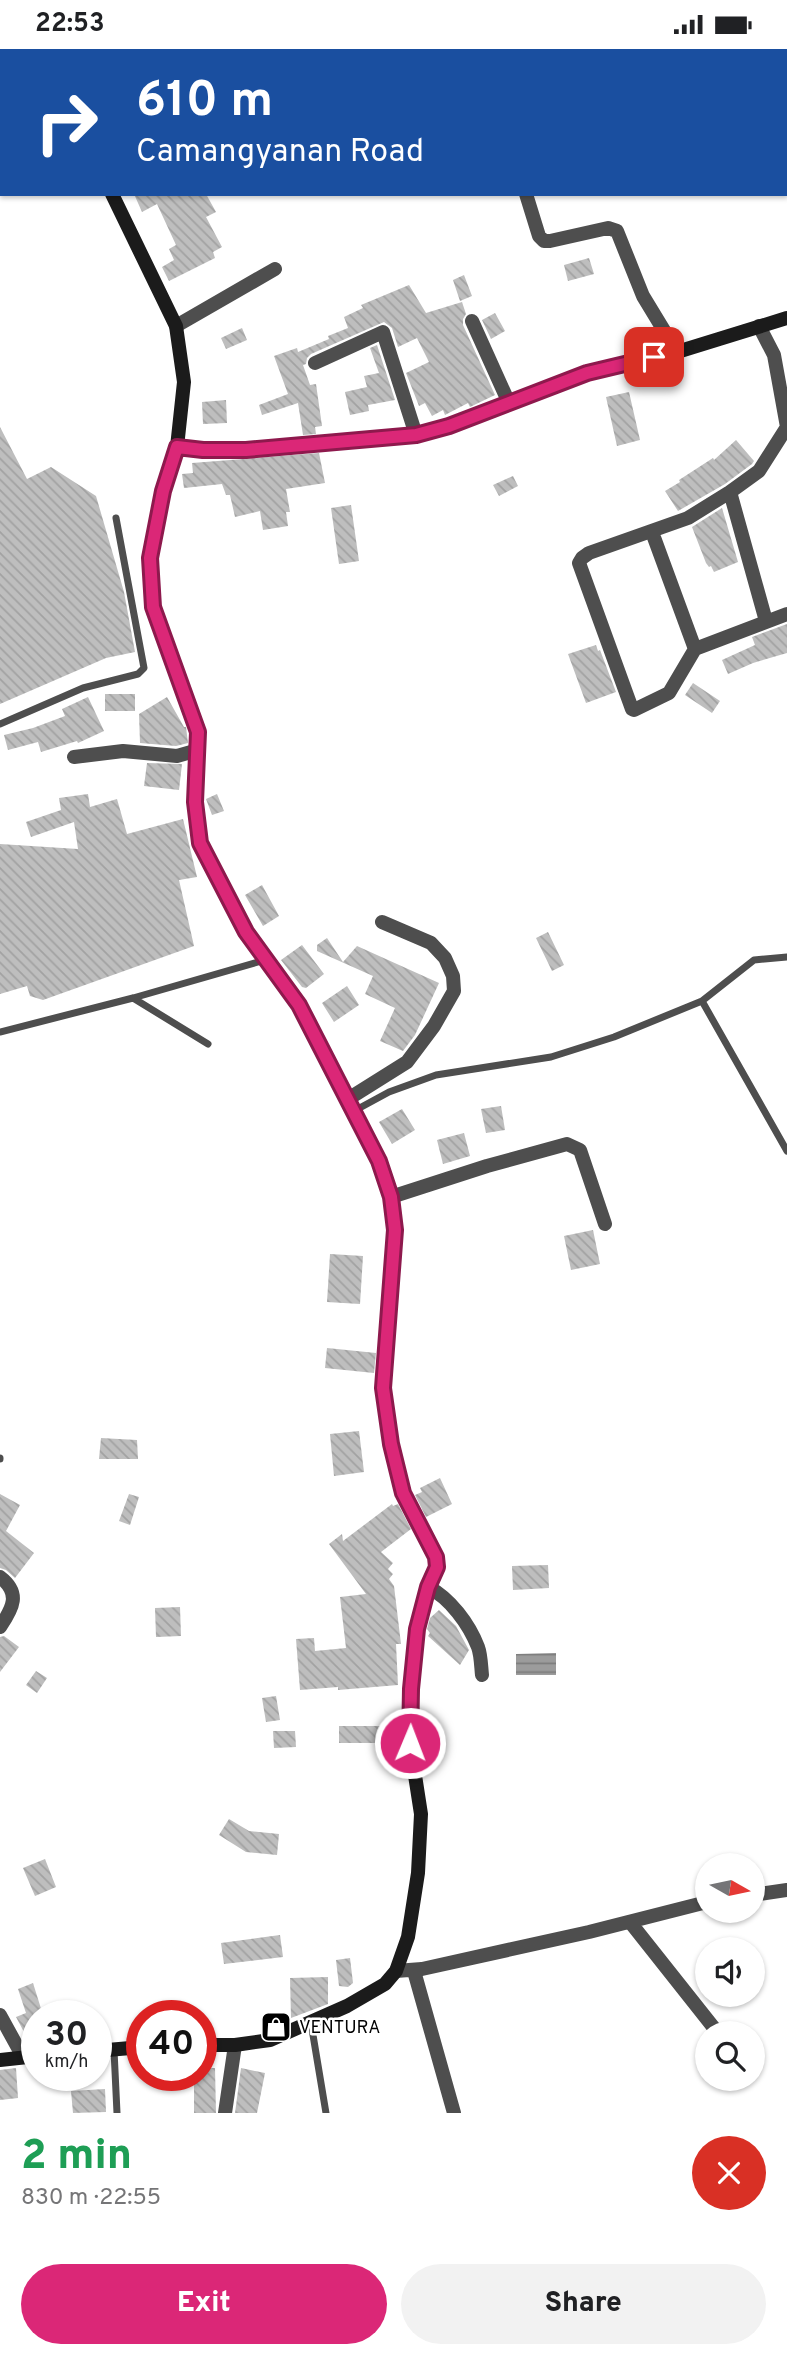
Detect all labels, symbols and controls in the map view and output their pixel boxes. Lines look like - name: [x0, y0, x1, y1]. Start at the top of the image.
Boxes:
- text: 22:53: [35, 8, 105, 41]
- text: 610 m: [136, 72, 273, 134]
- icon: right: [21, 77, 112, 168]
- text: Camangyanan Road: [136, 133, 424, 173]
- pin: [624, 327, 684, 387]
- icon: arrive: [635, 338, 673, 376]
- position arrow: [373, 1706, 447, 1780]
- north arrow: [695, 1853, 765, 1923]
- map controls: [695, 1853, 765, 2091]
- button: sound: [695, 1937, 765, 2007]
- speed limit sign: 40: [126, 2000, 217, 2091]
- shop icon: VENTURA: [259, 2010, 293, 2044]
- text: 30: [45, 2014, 88, 2058]
- place label: VENTURA: [299, 2017, 380, 2040]
- button: search: [695, 2021, 765, 2091]
- text: km/h: [45, 2051, 88, 2074]
- text: 2 min: [21, 2131, 132, 2184]
- button: close: [692, 2136, 766, 2210]
- text: 830 m · 22:55: [21, 2184, 161, 2213]
- button: Exit: [21, 2264, 387, 2344]
- button: Share: [401, 2264, 766, 2344]

